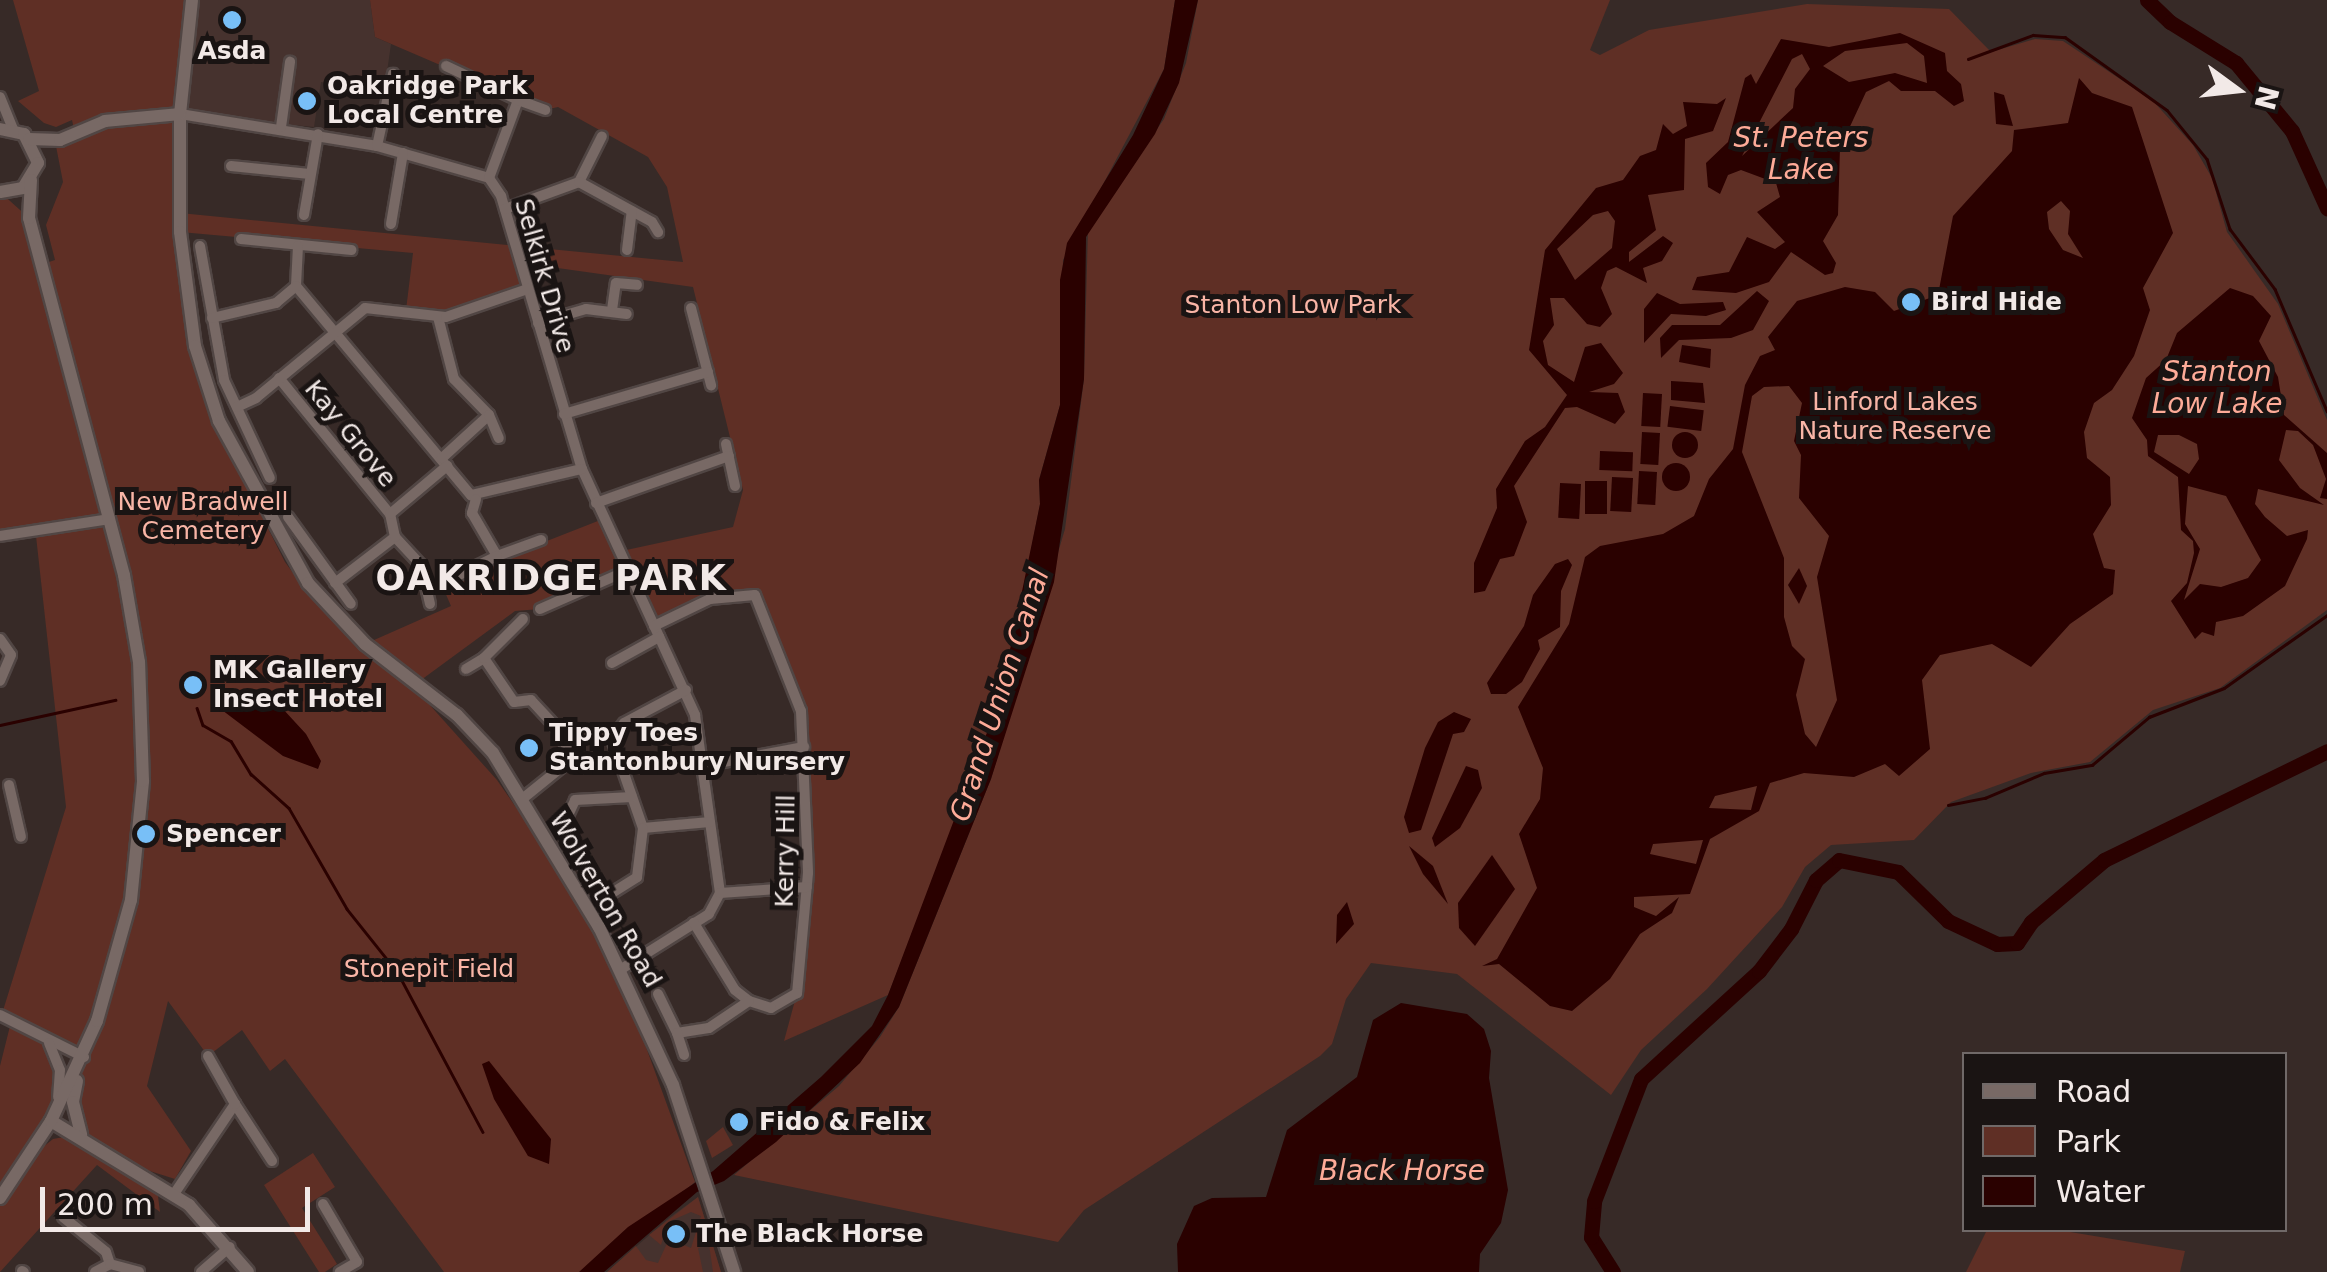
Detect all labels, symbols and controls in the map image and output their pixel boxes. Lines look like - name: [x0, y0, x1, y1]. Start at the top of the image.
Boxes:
- marker: Asda: [221, 9, 243, 31]
- place label: Asda: [198, 36, 266, 66]
- north arrow: [2187, 40, 2287, 140]
- place label: Oakridge Park Local Centre: [327, 72, 528, 131]
- text: N: [2247, 82, 2285, 113]
- marker: Oakridge Park Local Centre: [296, 90, 318, 112]
- water label: St. Peters Lake: [1734, 121, 1868, 187]
- street label: Selkirk Drive: [508, 195, 580, 357]
- place label: Bird Hide: [1931, 287, 2062, 317]
- park label: Stanton Low Park: [1185, 290, 1401, 320]
- marker: Bird Hide: [1900, 291, 1922, 313]
- water label: Stanton Low Lake: [2152, 355, 2282, 421]
- street label: Kay Grove: [298, 375, 402, 493]
- park label: Linford Lakes Nature Reserve: [1798, 388, 1992, 447]
- park label: New Bradwell Cemetery: [118, 488, 288, 547]
- district label: OAKRIDGE PARK: [376, 557, 728, 599]
- water label: Grand Union Canal: [943, 564, 1057, 826]
- place label: MK Gallery Insect Hotel: [213, 656, 383, 715]
- marker: MK Gallery Insect Hotel: [182, 674, 204, 696]
- place label: Tippy Toes Stantonbury Nursery: [549, 719, 845, 778]
- marker: Tippy Toes Stantonbury Nursery: [518, 737, 540, 759]
- street label: Kerry Hill: [770, 794, 802, 908]
- street label: Wolverton Road: [543, 807, 667, 993]
- place label: Spencer: [166, 819, 281, 849]
- marker: Spencer: [135, 823, 157, 845]
- park label: Stonepit Field: [344, 954, 514, 984]
- legend: [1962, 1052, 2287, 1232]
- text: Road: [2056, 1074, 2131, 1109]
- place label: Fido & Felix: [759, 1107, 925, 1137]
- marker: Fido & Felix: [728, 1111, 750, 1133]
- text: Park: [2056, 1124, 2121, 1159]
- water label: Black Horse: [1319, 1154, 1485, 1188]
- scale bar: [45, 1167, 315, 1229]
- text: Water: [2056, 1174, 2145, 1209]
- text: 200 m: [57, 1187, 153, 1222]
- place label: The Black Horse: [696, 1219, 923, 1249]
- marker: The Black Horse: [665, 1223, 687, 1245]

